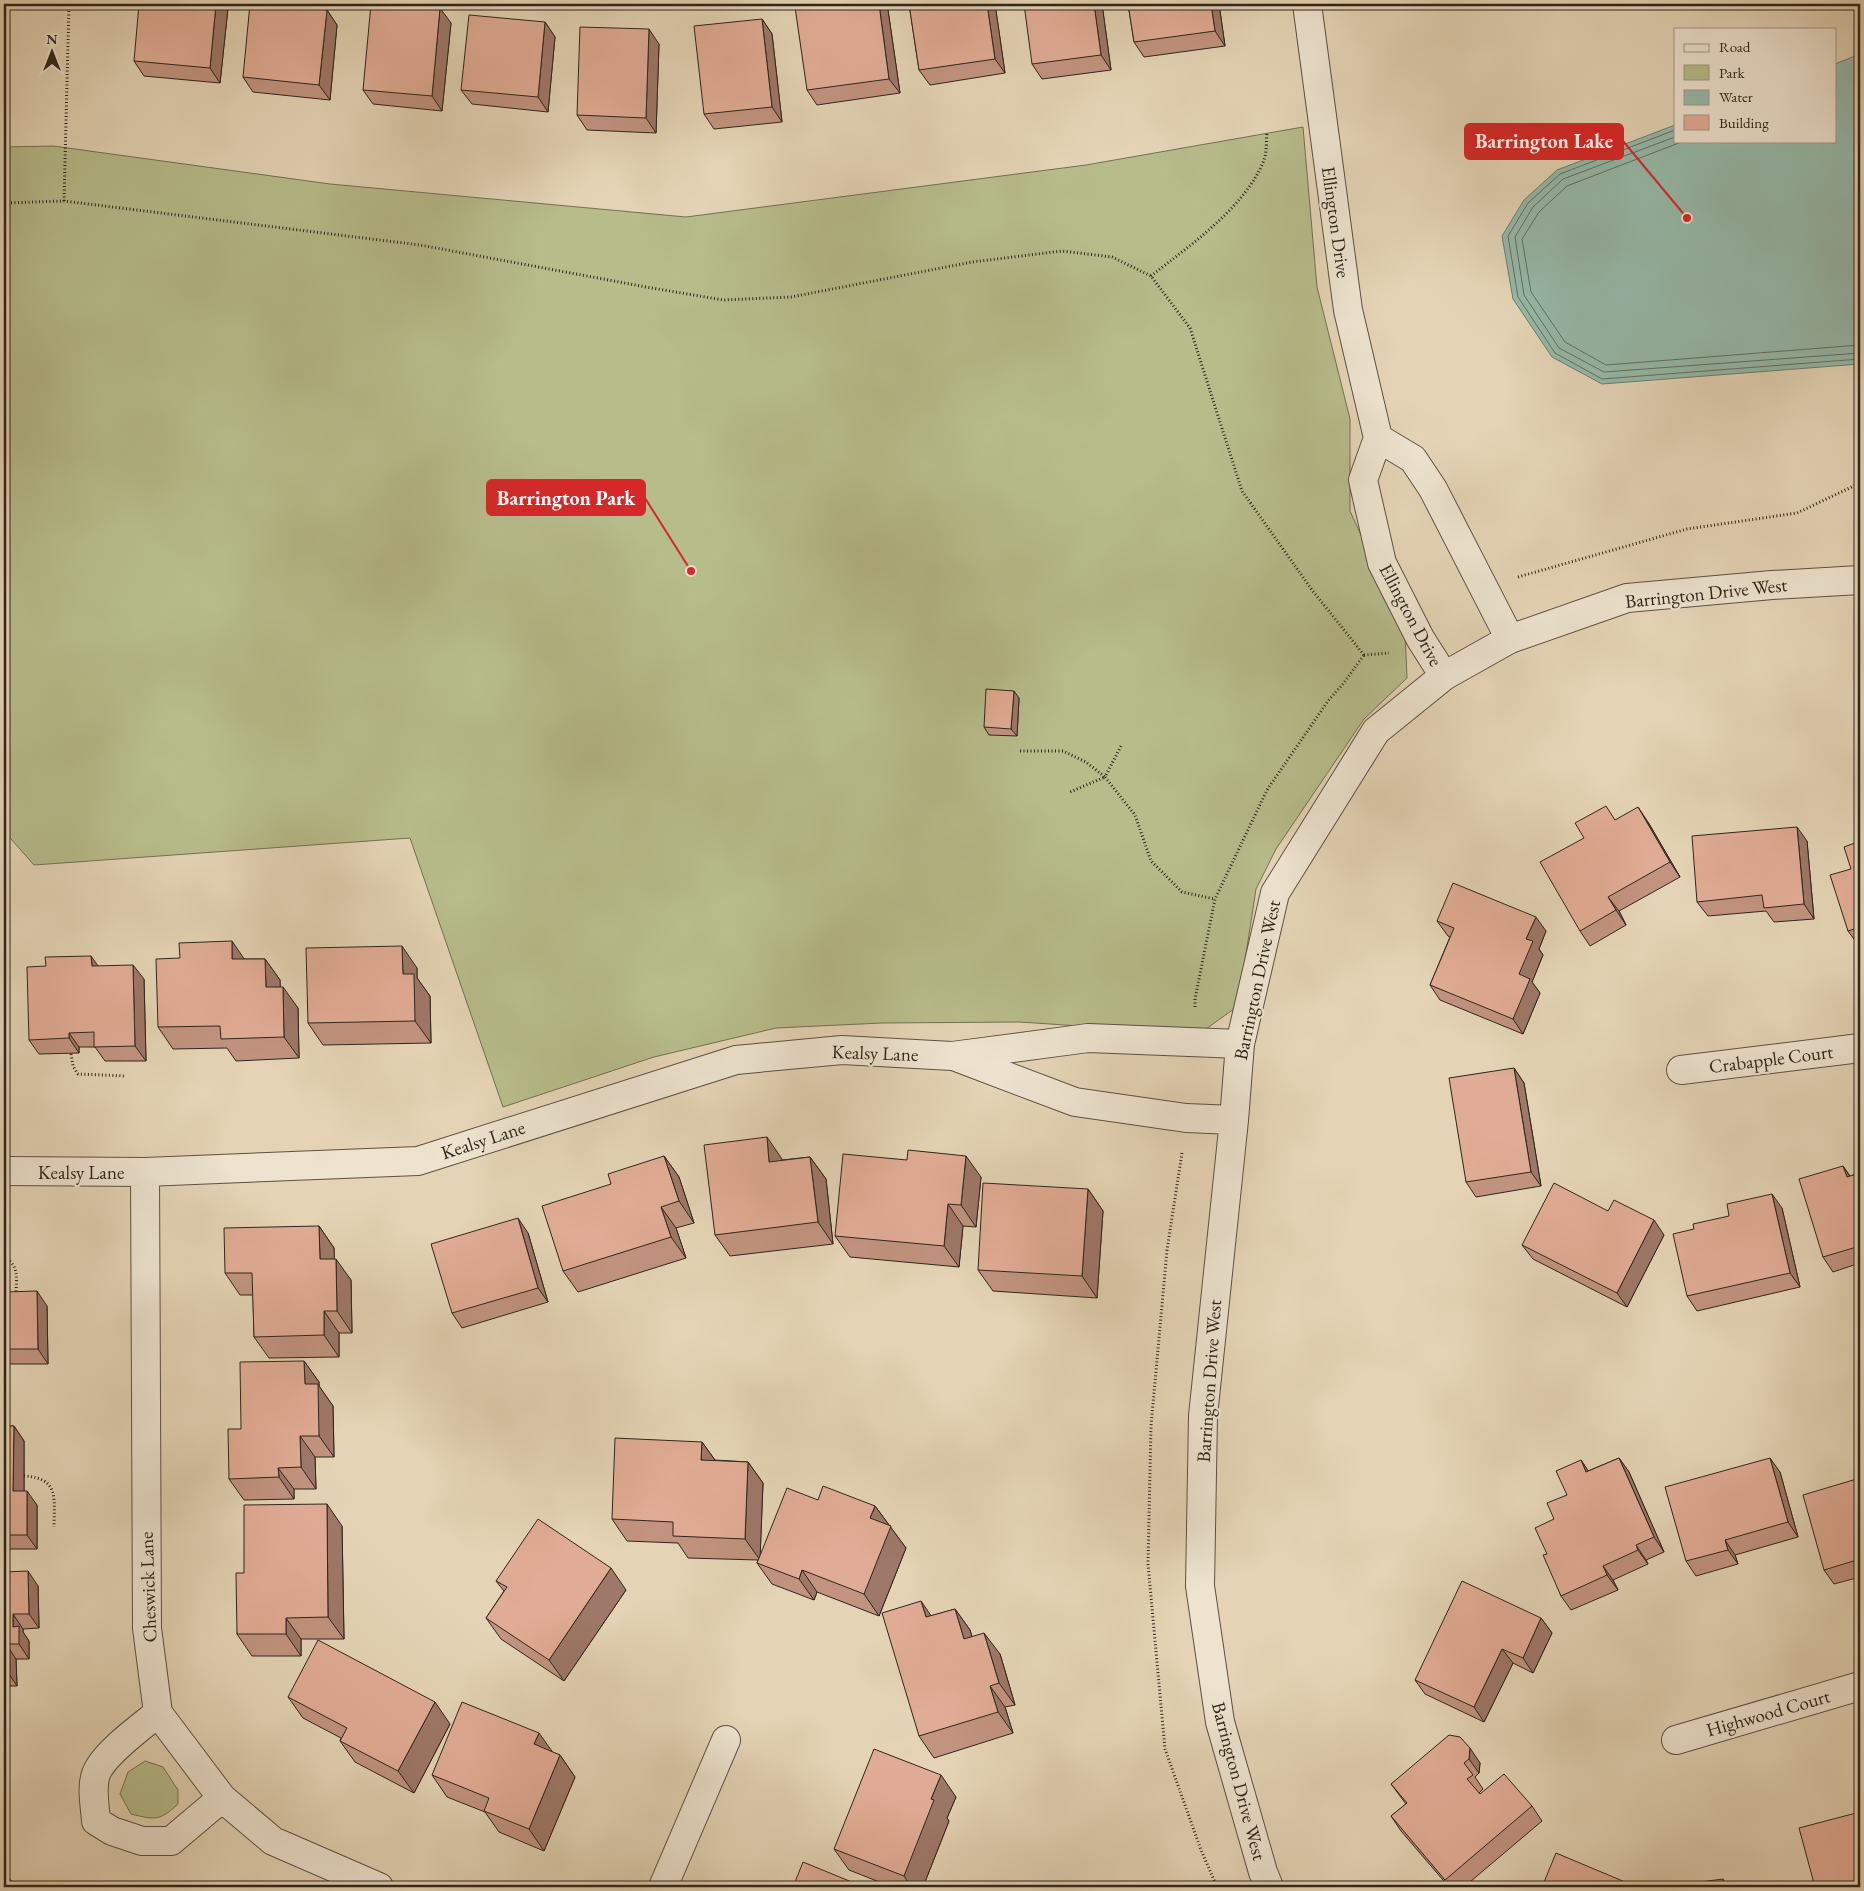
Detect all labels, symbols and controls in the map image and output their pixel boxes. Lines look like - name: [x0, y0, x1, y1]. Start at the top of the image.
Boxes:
- north arrow: [28, 28, 78, 78]
- legend: [1674, 28, 1836, 142]
- text: N: [46, 30, 58, 48]
- text: Road: [1719, 37, 1751, 56]
- text: Park: [1719, 63, 1746, 82]
- text: Water: [1719, 87, 1753, 106]
- text: Building: [1719, 113, 1769, 132]
- callout: Barrington Lake: [1465, 124, 1623, 159]
- text: Barrington Lake: [1475, 128, 1613, 154]
- street label: Ellington Drive: [1316, 165, 1356, 279]
- callout: Barrington Park: [487, 480, 645, 515]
- text: Barrington Park: [497, 485, 636, 511]
- street label: Ellington Drive: [1374, 559, 1448, 671]
- street label: Barrington Drive West: [1624, 572, 1788, 614]
- street label: Barrington Drive West: [1228, 898, 1286, 1062]
- street label: Kealsy Lane: [831, 1039, 919, 1067]
- street label: Crabapple Court: [1708, 1039, 1835, 1079]
- street label: Kealsy Lane: [438, 1115, 528, 1165]
- street label: Kealsy Lane: [38, 1160, 124, 1185]
- street label: Barrington Drive West: [1191, 1299, 1227, 1463]
- street label: Cheswick Lane: [134, 1531, 162, 1643]
- street label: Highwood Court: [1703, 1683, 1833, 1743]
- street label: Barrington Drive West: [1206, 1699, 1272, 1863]

